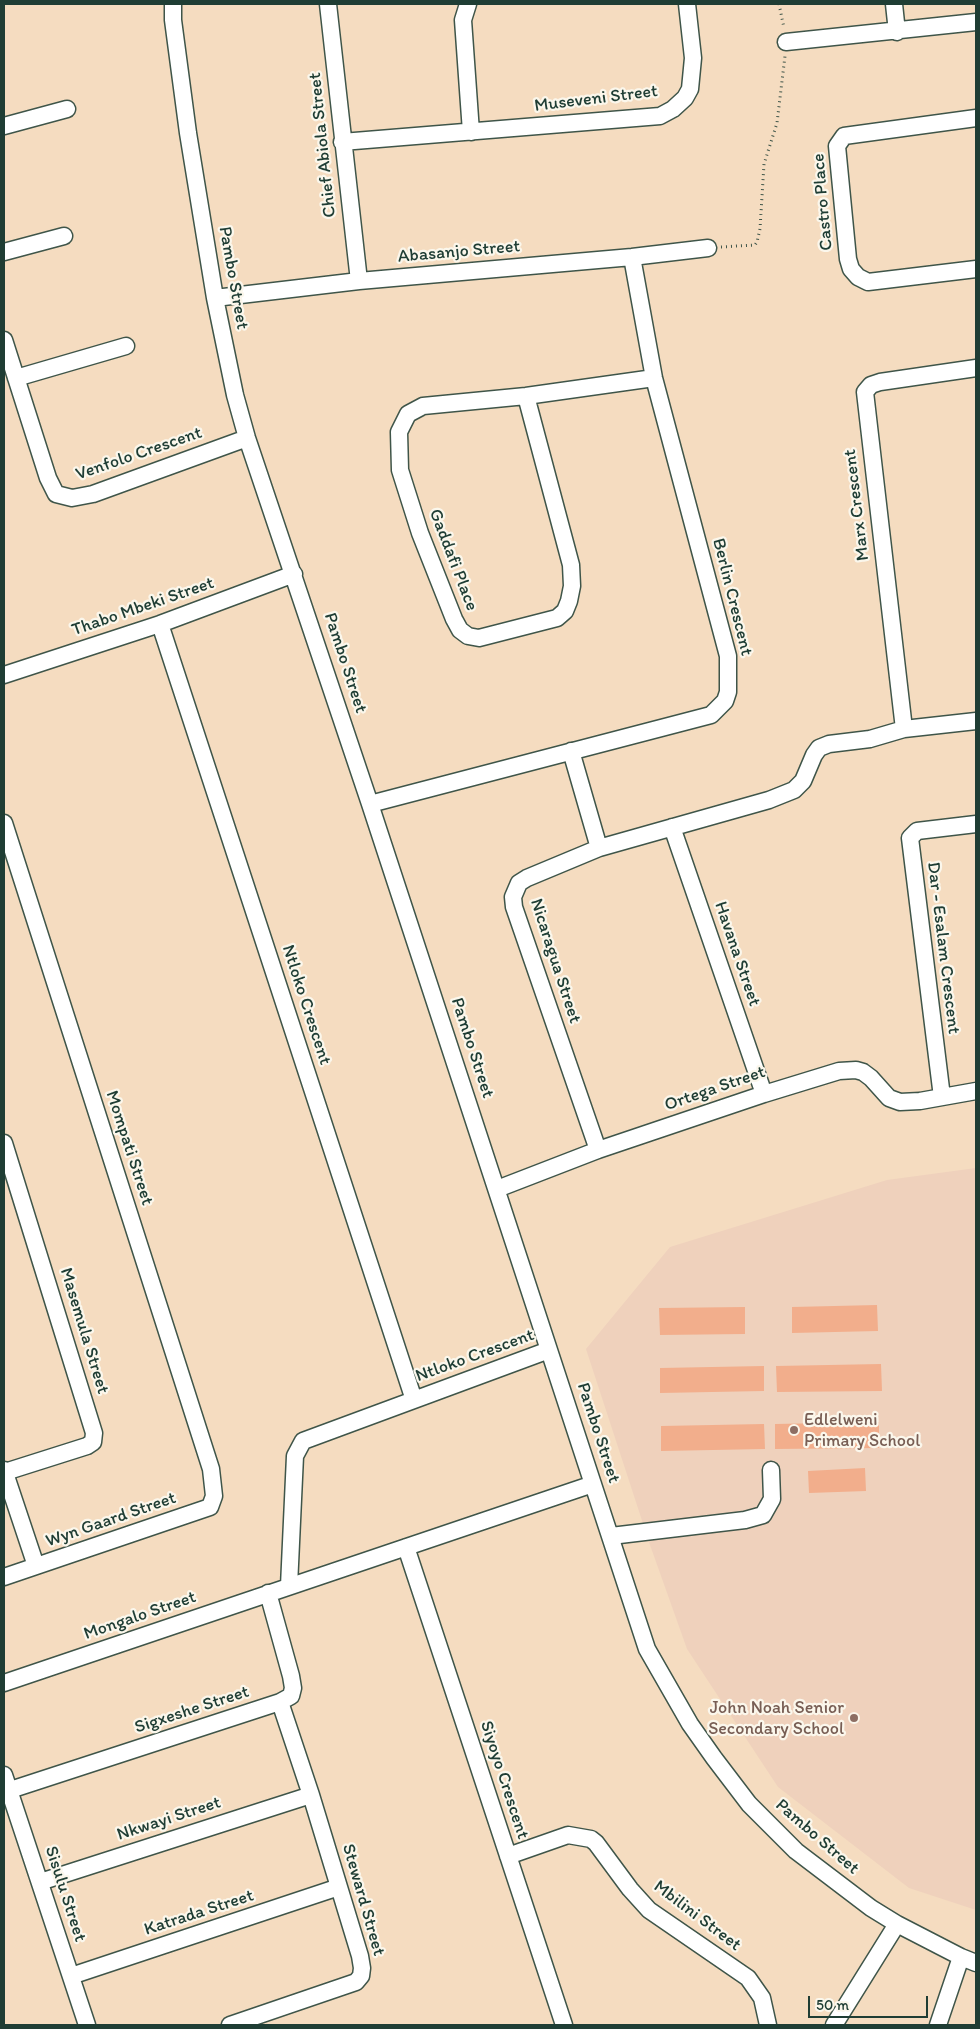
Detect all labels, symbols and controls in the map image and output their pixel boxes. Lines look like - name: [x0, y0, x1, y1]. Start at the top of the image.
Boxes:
- street label: Chief Abiola Street: [305, 71, 341, 219]
- street label: Museveni Street: [533, 81, 659, 117]
- street label: Castro Place: [808, 152, 838, 252]
- street label: Pambo Street: [213, 225, 253, 331]
- street label: Abasanjo Street: [397, 236, 521, 268]
- street label: Venfolo Crescent: [73, 422, 205, 486]
- street label: Marx Crescent: [839, 448, 875, 562]
- street label: Gaddafi Place: [424, 506, 482, 614]
- street label: Berlin Crescent: [707, 536, 757, 658]
- street label: Thabo Mbeki Street: [69, 572, 217, 642]
- street label: Pambo Street: [319, 610, 371, 716]
- street label: Dar - Esalam Crescent: [922, 861, 964, 1035]
- street label: Nicaragua Street: [525, 896, 585, 1026]
- street label: Havana Street: [709, 899, 765, 1009]
- street label: Ntloko Crescent: [276, 942, 336, 1068]
- street label: Pambo Street: [446, 995, 498, 1101]
- street label: Ortega Street: [662, 1062, 768, 1116]
- street label: Mompati Street: [100, 1088, 158, 1208]
- street label: Masemula Street: [55, 1265, 113, 1397]
- street label: Ntloko Crescent: [413, 1325, 537, 1387]
- street label: Pambo Street: [572, 1380, 624, 1486]
- place label: Edlelweni Primary School: [804, 1409, 920, 1452]
- marker: Edlelweni Primary School: [788, 1424, 800, 1436]
- street label: Wyn Gaard Street: [43, 1488, 179, 1552]
- street label: Mongalo Street: [81, 1587, 199, 1645]
- street label: Sigxeshe Street: [132, 1681, 252, 1739]
- place label: John Noah Senior Secondary School: [708, 1697, 844, 1740]
- marker: John Noah Senior Secondary School: [848, 1712, 860, 1724]
- street label: Siyoyo Crescent: [475, 1718, 533, 1842]
- street label: Nkwayi Street: [114, 1792, 224, 1846]
- street label: Pambo Street: [771, 1795, 863, 1879]
- street label: Steward Street: [337, 1842, 389, 1958]
- street label: Sisulu Street: [39, 1843, 91, 1945]
- street label: Mbilini Street: [649, 1876, 745, 1956]
- street label: Katrada Street: [141, 1885, 257, 1941]
- scale bar: [810, 1986, 930, 2018]
- text: 50 m: [816, 1996, 849, 2014]

